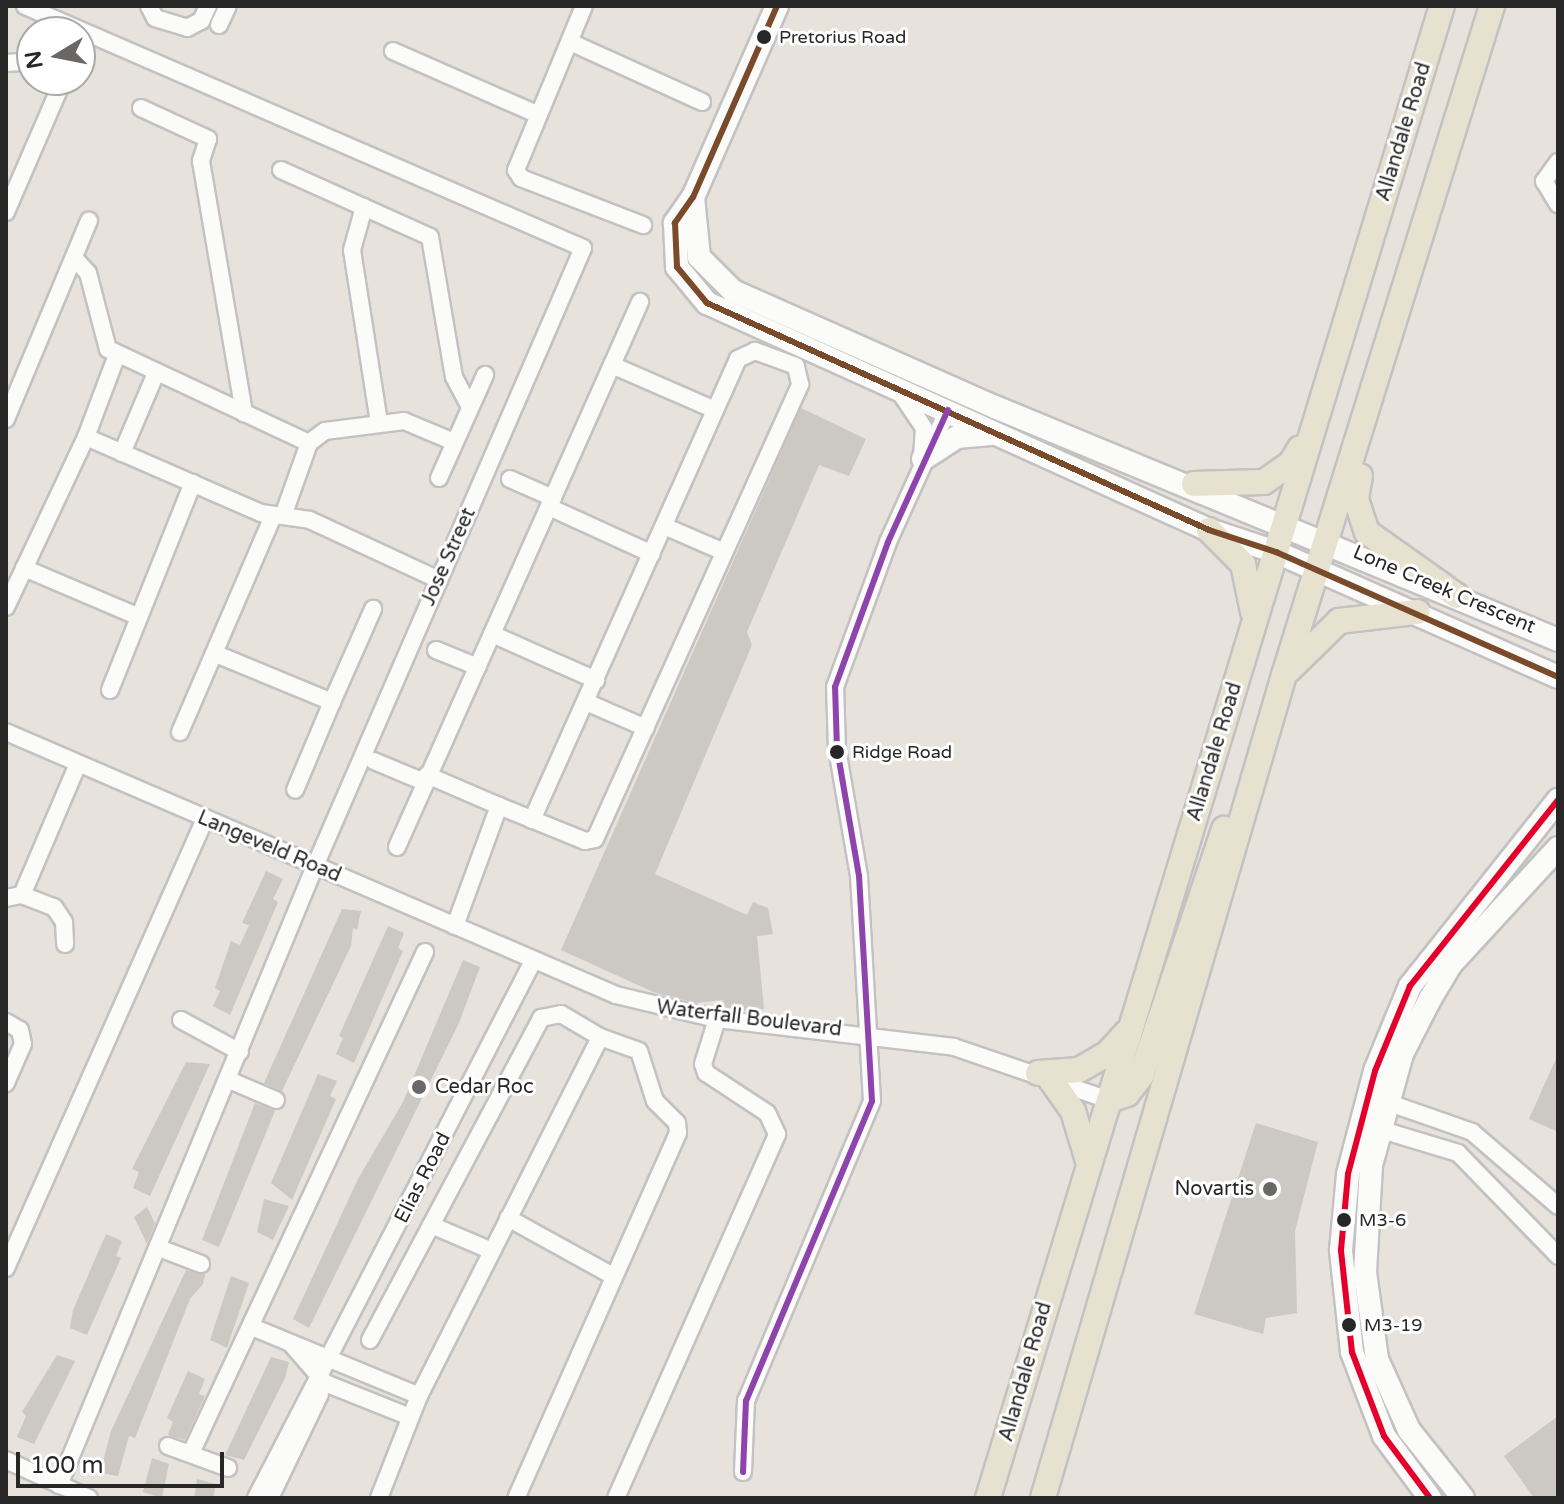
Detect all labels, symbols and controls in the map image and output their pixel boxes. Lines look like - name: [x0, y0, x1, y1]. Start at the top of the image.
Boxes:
- north arrow: [16, 16, 96, 96]
- place label: Pretorius Road: [779, 26, 906, 48]
- marker: Pretorius Road: [756, 29, 772, 45]
- text: N: [20, 49, 49, 71]
- street label: Allandale Road: [1372, 60, 1436, 204]
- street label: Jose Street: [417, 504, 481, 610]
- street label: Lone Creek Crescent: [1349, 541, 1539, 639]
- street label: Allandale Road: [1183, 680, 1247, 824]
- place label: Ridge Road: [852, 741, 952, 763]
- marker: Ridge Road: [829, 744, 845, 760]
- street label: Langeveld Road: [194, 806, 344, 888]
- street label: Waterfall Boulevard: [655, 996, 843, 1042]
- place label: Cedar Roc: [435, 1075, 534, 1099]
- marker: Cedar Roc: [410, 1078, 428, 1096]
- street label: Elias Road: [390, 1128, 456, 1228]
- place label: Novartis: [1175, 1177, 1254, 1201]
- marker: Novartis: [1261, 1180, 1279, 1198]
- place label: M3-6: [1359, 1209, 1406, 1231]
- marker: M3-6: [1336, 1212, 1352, 1228]
- street label: Allandale Road: [995, 1300, 1057, 1444]
- place label: M3-19: [1364, 1314, 1423, 1336]
- marker: M3-19: [1341, 1317, 1357, 1333]
- scale bar: [20, 1436, 228, 1486]
- text: 100 m: [30, 1451, 104, 1480]

